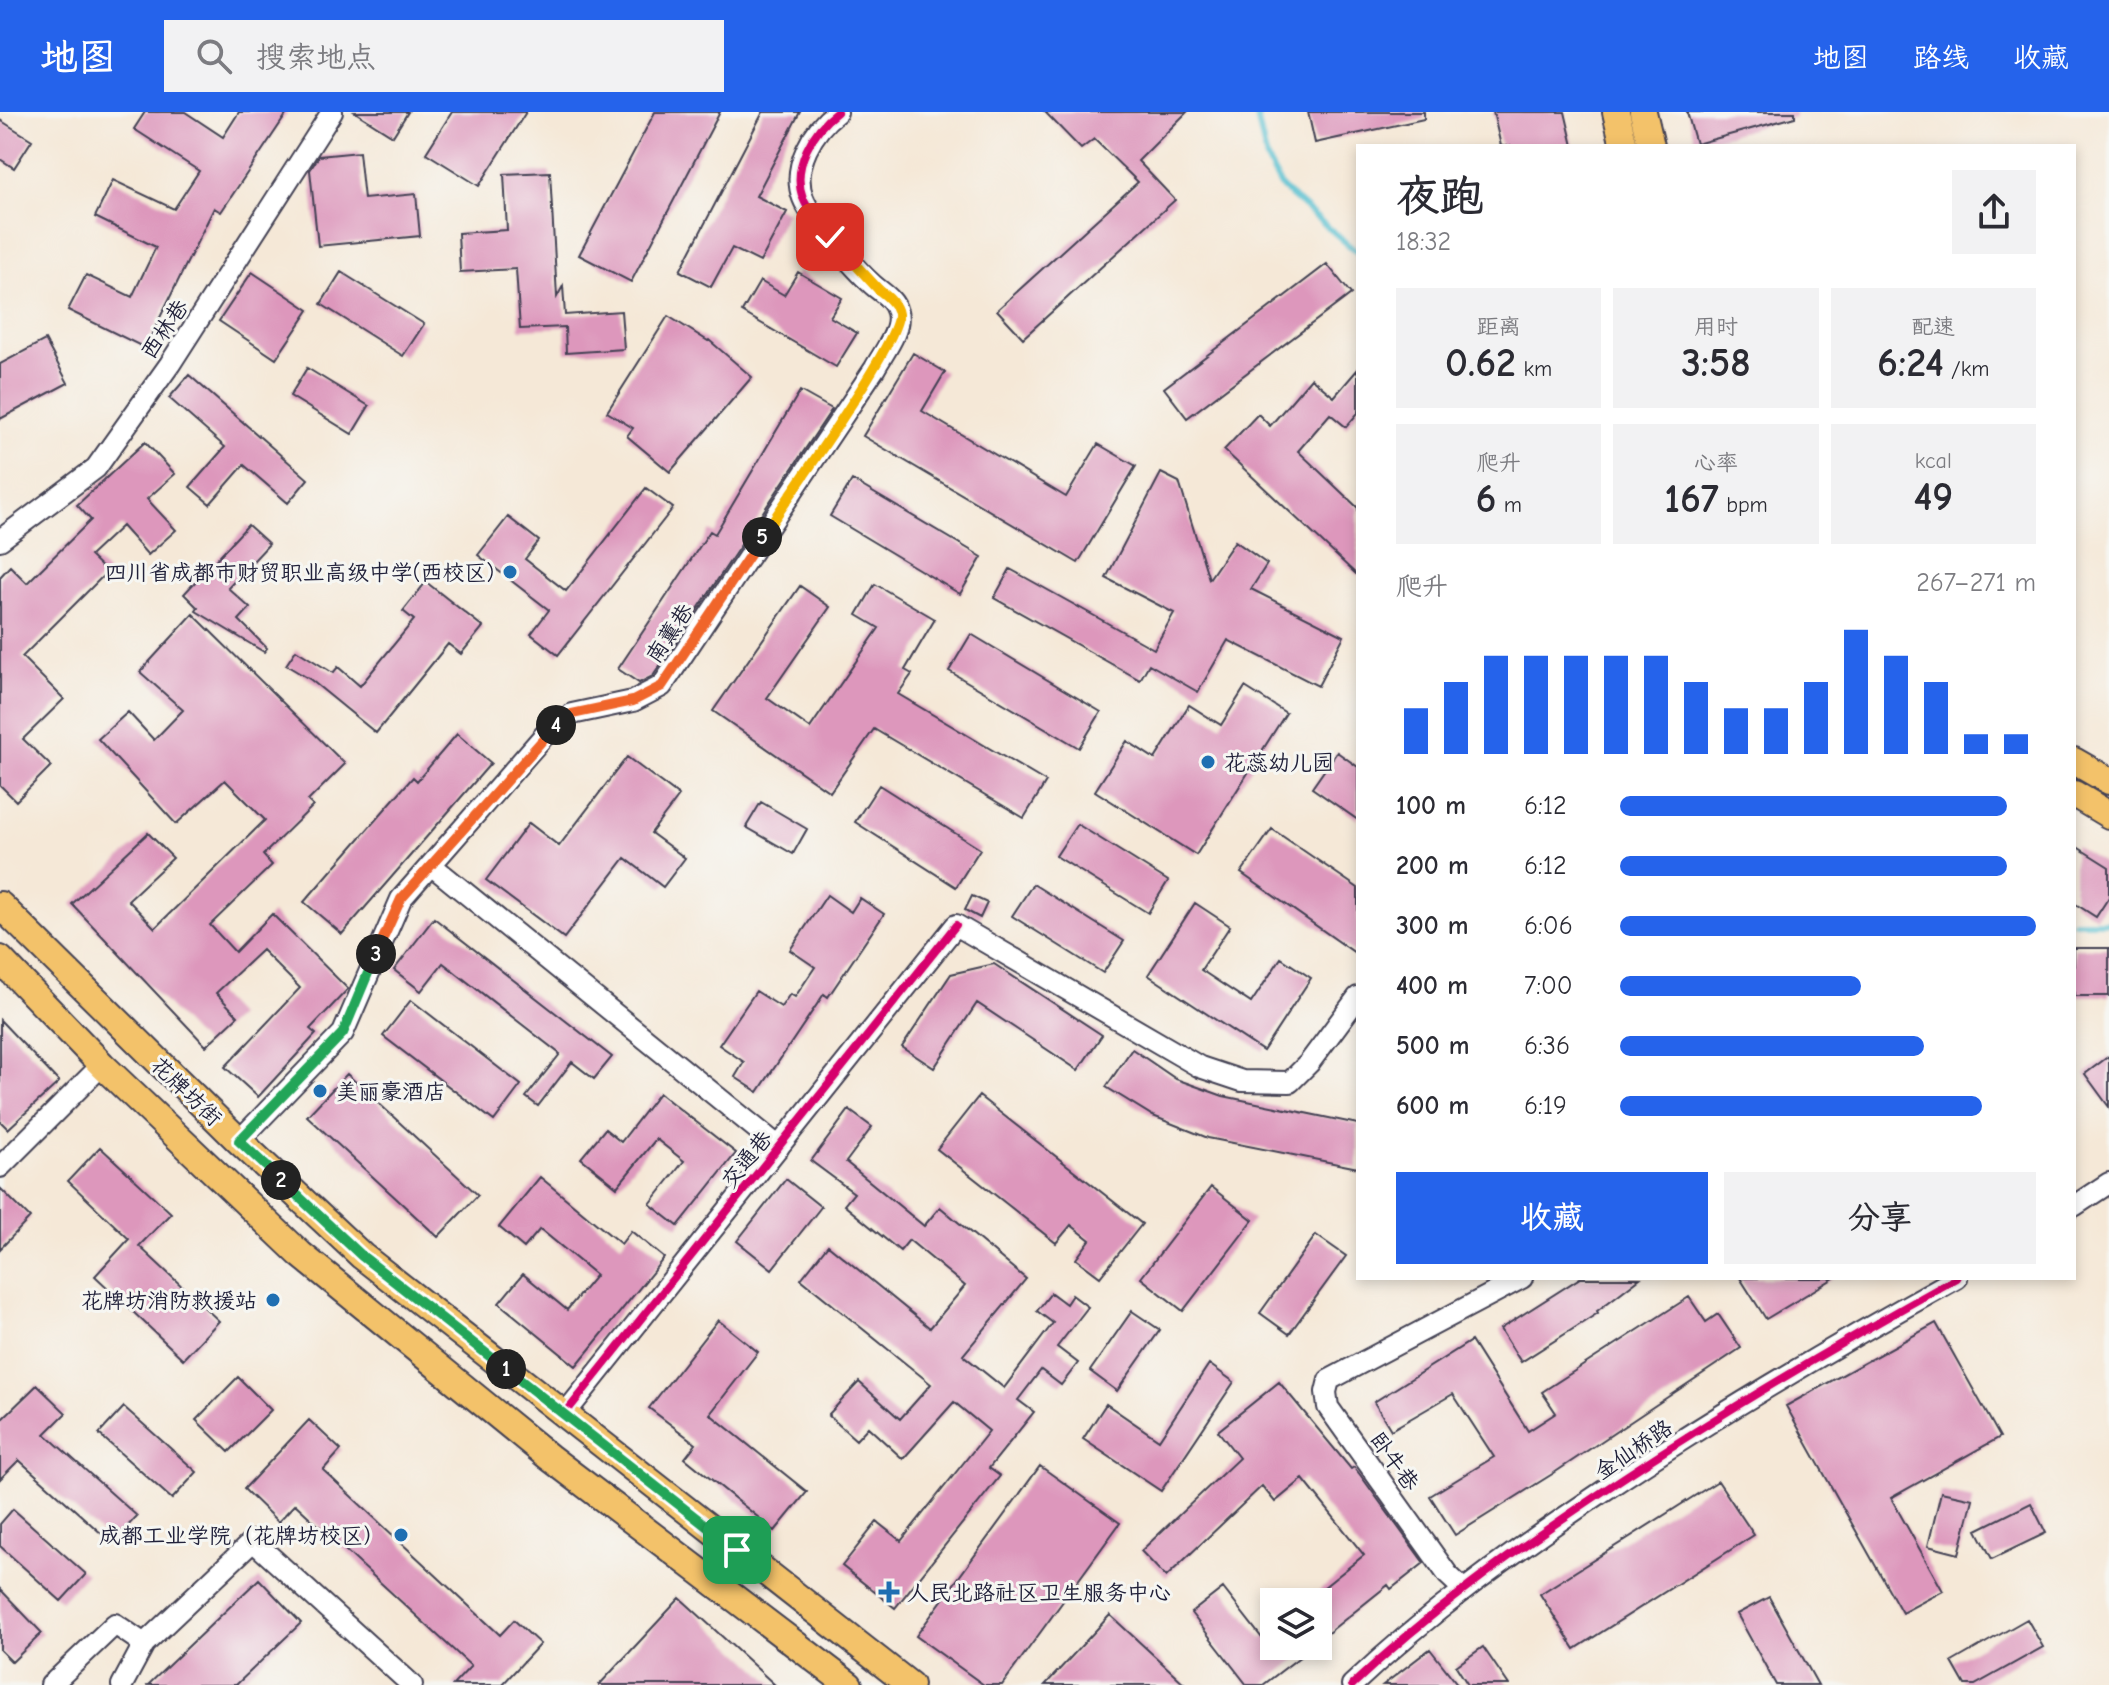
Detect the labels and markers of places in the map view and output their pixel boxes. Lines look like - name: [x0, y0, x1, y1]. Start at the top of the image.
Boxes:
- pin: [796, 203, 864, 271]
- pin: 5: [742, 517, 782, 557]
- place label: 四川省成都市财贸职业高级中学(西校区): [105, 560, 494, 586]
- marker: 四川省成都市财贸职业高级中学(西校区): [501, 563, 519, 581]
- pin: 4: [536, 705, 576, 745]
- place label: 花蕊幼儿园: [1224, 750, 1334, 776]
- marker: 花蕊幼儿园: [1199, 753, 1217, 771]
- pin: 3: [356, 934, 396, 974]
- place label: 美丽豪酒店: [336, 1079, 446, 1105]
- marker: 美丽豪酒店: [311, 1082, 329, 1100]
- pin: 2: [261, 1160, 301, 1200]
- place label: 花牌坊消防救援站: [81, 1288, 257, 1314]
- marker: 花牌坊消防救援站: [264, 1291, 282, 1309]
- pin: 1: [486, 1349, 526, 1389]
- pin: [703, 1516, 771, 1584]
- place label: 成都工业学院（花牌坊校区）: [99, 1523, 385, 1549]
- marker: 成都工业学院（花牌坊校区）: [392, 1526, 410, 1544]
- place label: 人民北路社区卫生服务中心: [907, 1580, 1171, 1606]
- marker: 人民北路社区卫生服务中心: [878, 1581, 900, 1603]

